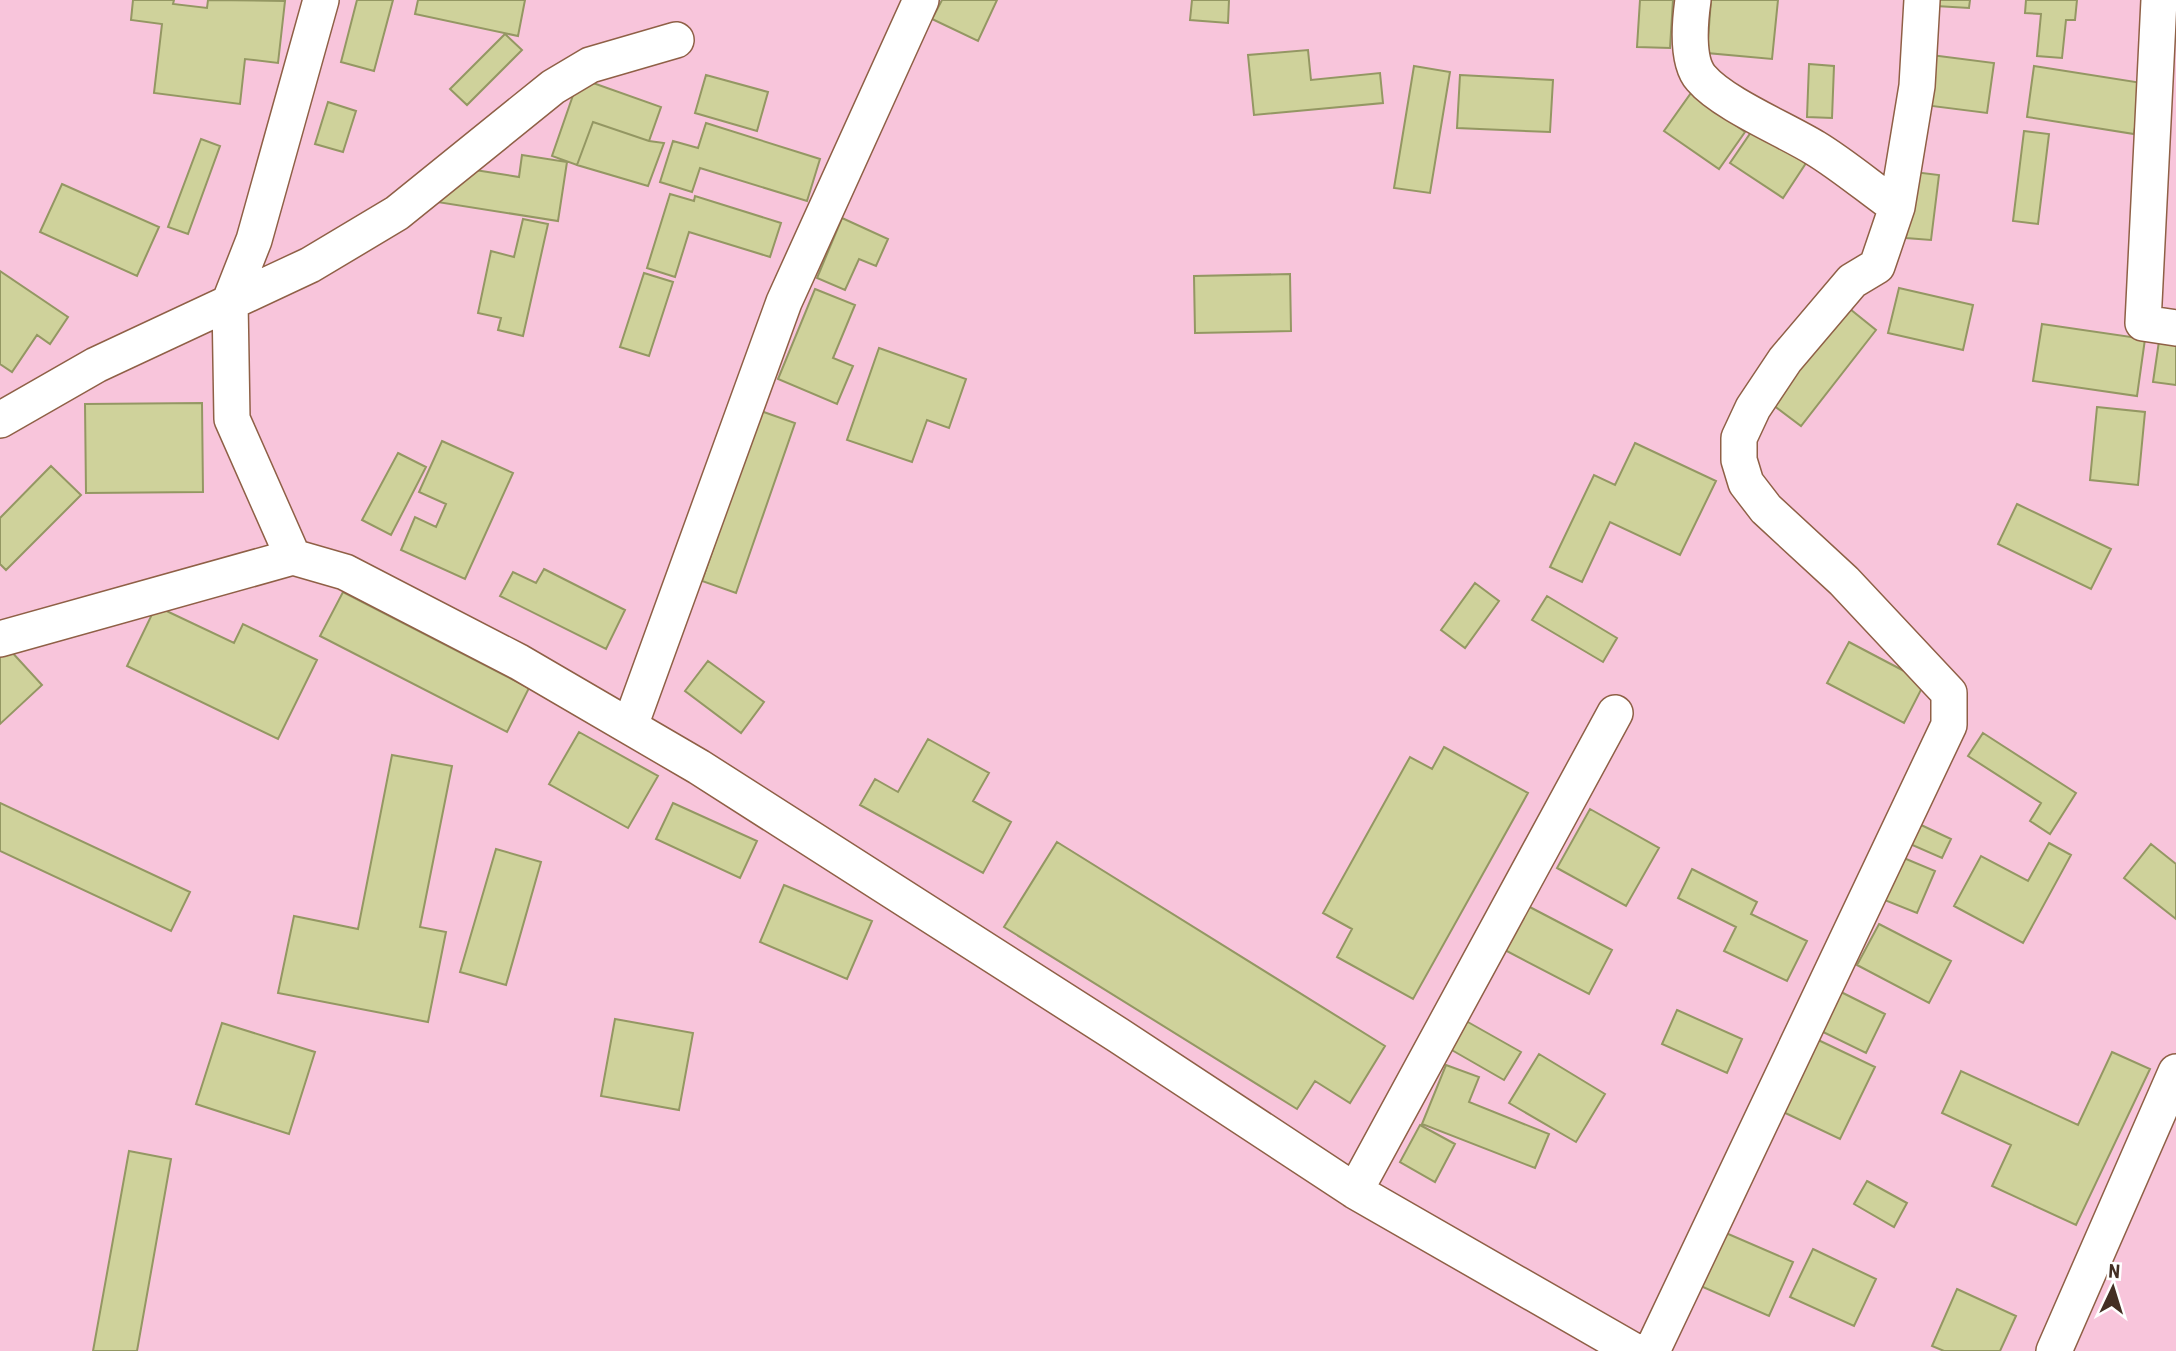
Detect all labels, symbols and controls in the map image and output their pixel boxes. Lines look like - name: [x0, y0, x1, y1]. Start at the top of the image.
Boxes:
- north arrow: [2078, 1253, 2148, 1323]
- text: N: [2108, 1260, 2121, 1283]

